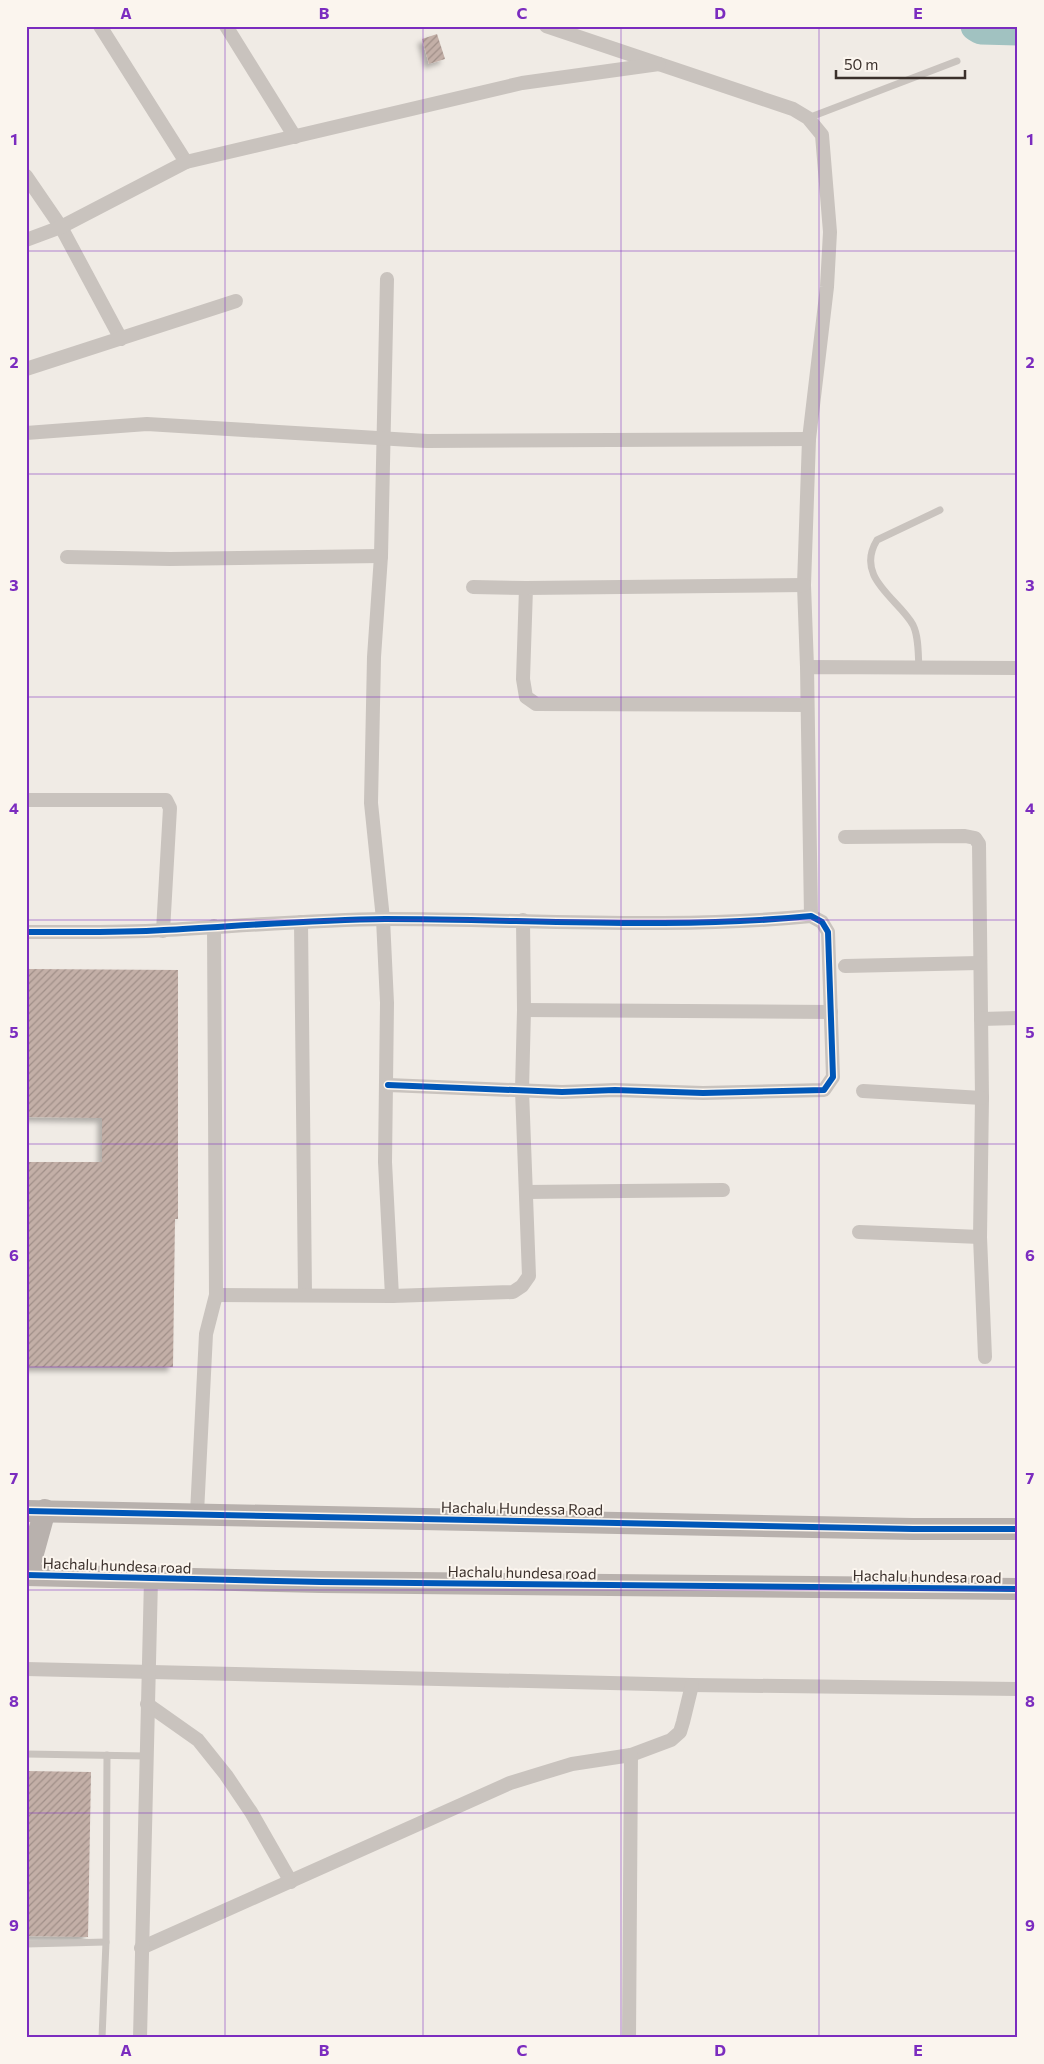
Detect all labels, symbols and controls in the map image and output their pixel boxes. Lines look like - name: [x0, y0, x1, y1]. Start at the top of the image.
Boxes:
- text: A: [120, 3, 132, 22]
- text: B: [319, 3, 330, 22]
- text: C: [517, 3, 528, 22]
- text: D: [714, 3, 726, 22]
- text: E: [913, 3, 923, 22]
- scale bar: [836, 48, 965, 80]
- text: 50 m: [844, 55, 878, 73]
- text: 1: [10, 129, 18, 148]
- text: 1: [1026, 129, 1034, 148]
- text: 2: [9, 352, 19, 371]
- text: 2: [1025, 352, 1035, 371]
- text: 3: [9, 575, 19, 594]
- text: 3: [1025, 575, 1035, 594]
- text: 4: [9, 798, 19, 817]
- text: 4: [1025, 798, 1035, 817]
- text: 5: [9, 1022, 19, 1041]
- text: 5: [1025, 1022, 1035, 1041]
- text: 6: [9, 1245, 19, 1264]
- text: 6: [1025, 1245, 1035, 1264]
- text: 7: [10, 1468, 19, 1487]
- text: 7: [1026, 1468, 1035, 1487]
- street label: Hachalu Hundessa Road: [441, 1498, 603, 1518]
- street label: Hachalu hundesa road: [42, 1553, 192, 1577]
- street label: Hachalu hundesa road: [447, 1562, 597, 1582]
- street label: Hachalu hundesa road: [852, 1566, 1002, 1586]
- text: 8: [9, 1691, 19, 1710]
- text: 8: [1025, 1691, 1035, 1710]
- text: 9: [9, 1915, 19, 1934]
- text: 9: [1025, 1915, 1035, 1934]
- text: A: [120, 2040, 132, 2059]
- text: B: [319, 2040, 330, 2059]
- text: C: [517, 2040, 528, 2059]
- text: D: [714, 2040, 726, 2059]
- text: E: [913, 2040, 923, 2059]

